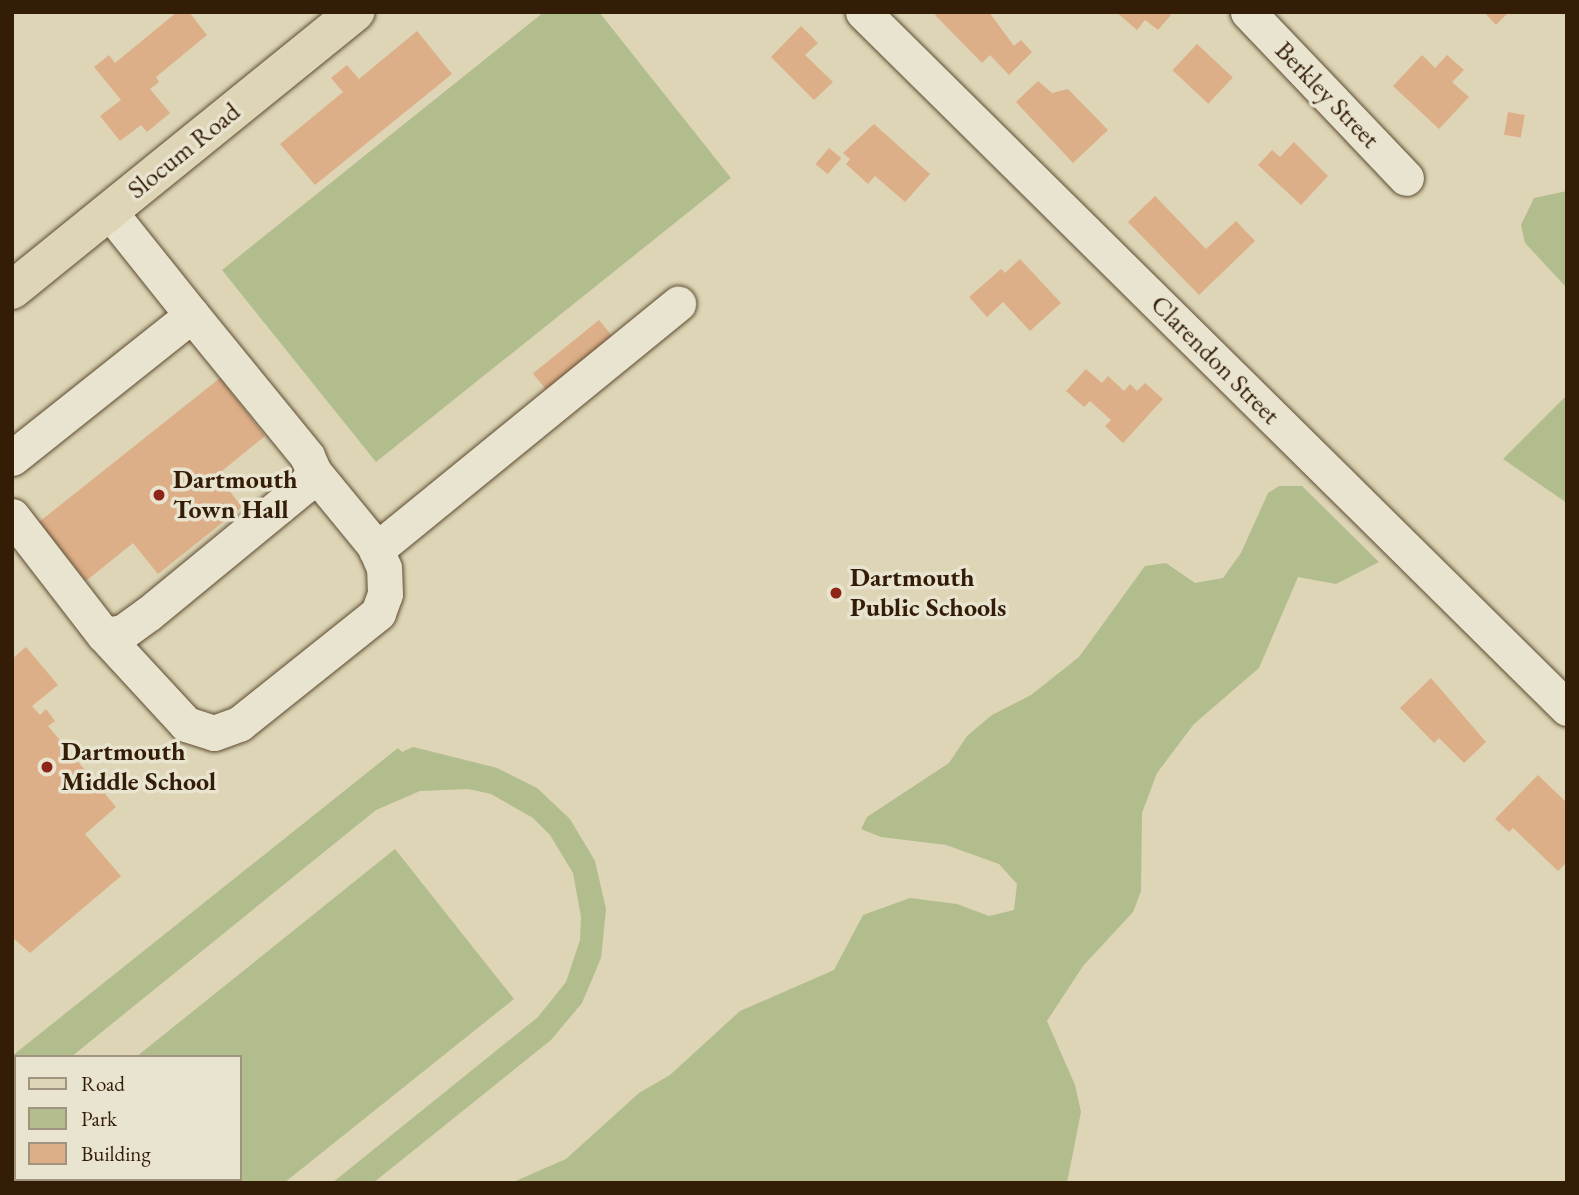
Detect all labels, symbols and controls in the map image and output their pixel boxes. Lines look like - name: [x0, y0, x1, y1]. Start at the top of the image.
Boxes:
- street label: Berkley Street: [1268, 35, 1386, 155]
- street label: Slocum Road: [122, 96, 246, 206]
- street label: Clarendon Street: [1144, 289, 1286, 431]
- place label: Dartmouth Town Hall: [173, 464, 297, 526]
- marker: Dartmouth Town Hall: [151, 487, 167, 503]
- place label: Dartmouth Public Schools: [850, 562, 1006, 624]
- marker: Dartmouth Public Schools: [828, 585, 844, 601]
- place label: Dartmouth Middle School: [61, 736, 216, 798]
- marker: Dartmouth Middle School: [39, 759, 55, 775]
- legend: [14, 1055, 242, 1181]
- text: Road: [81, 1070, 125, 1097]
- text: Park: [81, 1105, 117, 1132]
- text: Building: [81, 1140, 151, 1167]

